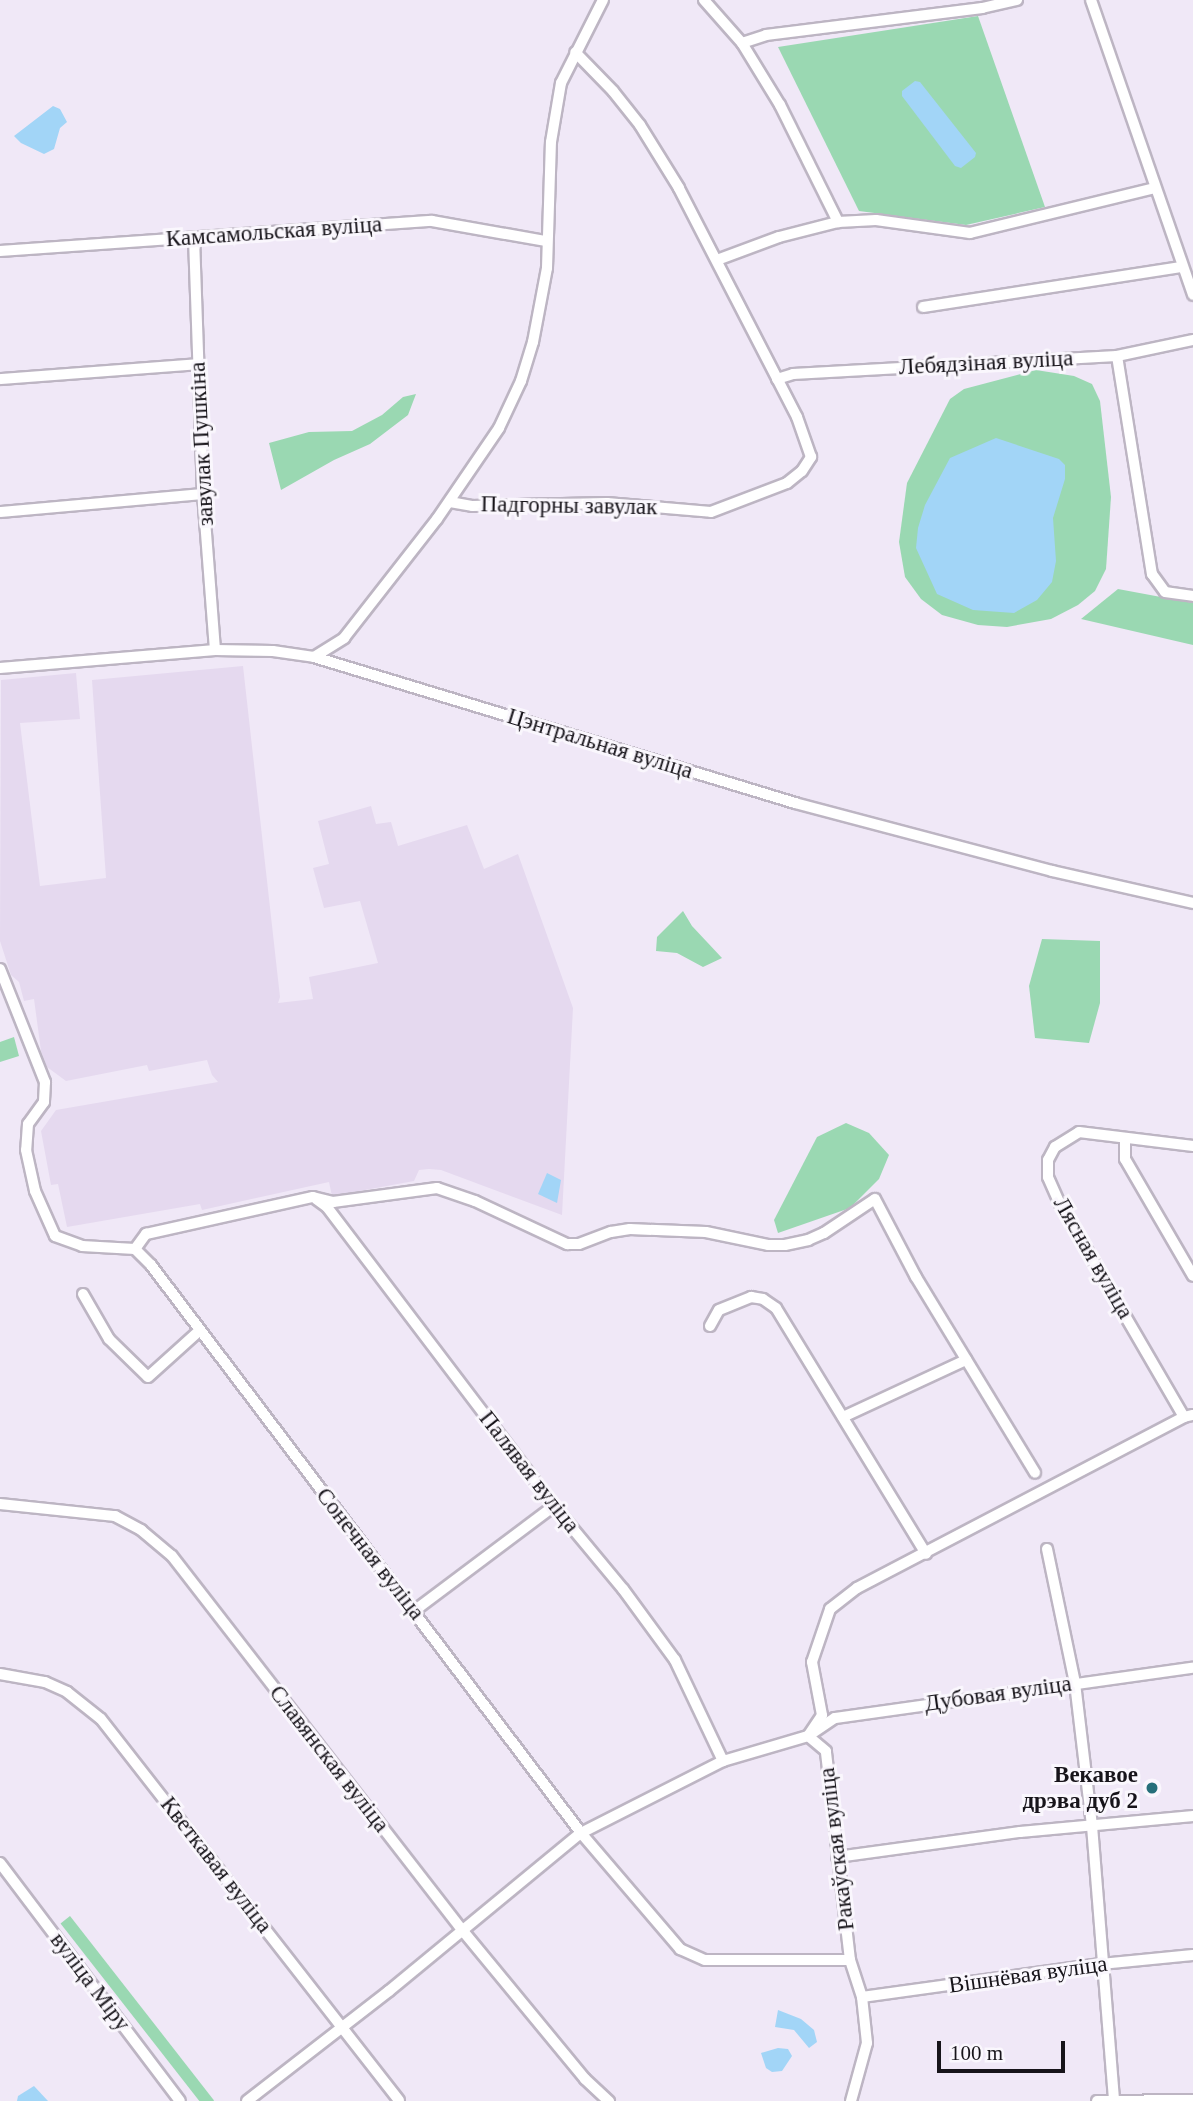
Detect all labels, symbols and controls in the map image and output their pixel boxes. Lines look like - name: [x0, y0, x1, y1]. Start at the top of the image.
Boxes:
- street label: Камсамольская вуліца: [165, 211, 383, 253]
- street label: Лебядзіная вуліца: [898, 345, 1074, 381]
- street label: завулак Пушкіна: [184, 361, 220, 527]
- street label: Падгорны завулак: [480, 491, 658, 521]
- street label: Цэнтральная вуліца: [504, 703, 696, 785]
- street label: Лясная вуліца: [1047, 1192, 1139, 1324]
- street label: Палявая вуліца: [473, 1406, 585, 1538]
- street label: Сонечная вуліца: [310, 1482, 430, 1626]
- street label: Дубовая вуліца: [923, 1670, 1073, 1718]
- street label: Славянская вуліца: [263, 1680, 395, 1838]
- place label: Векавое дрэва дуб 2: [1022, 1761, 1138, 1815]
- street label: Ракаўская вуліца: [813, 1766, 861, 1932]
- marker: Векавое дрэва дуб 2: [1144, 1780, 1160, 1796]
- street label: Кветкавая вуліца: [154, 1791, 278, 1939]
- street label: вуліца Міру: [44, 1927, 136, 2037]
- street label: Вішнёвая вуліца: [947, 1950, 1109, 2000]
- scale bar: [941, 2028, 1069, 2072]
- text: 100 m: [950, 2041, 1003, 2065]

